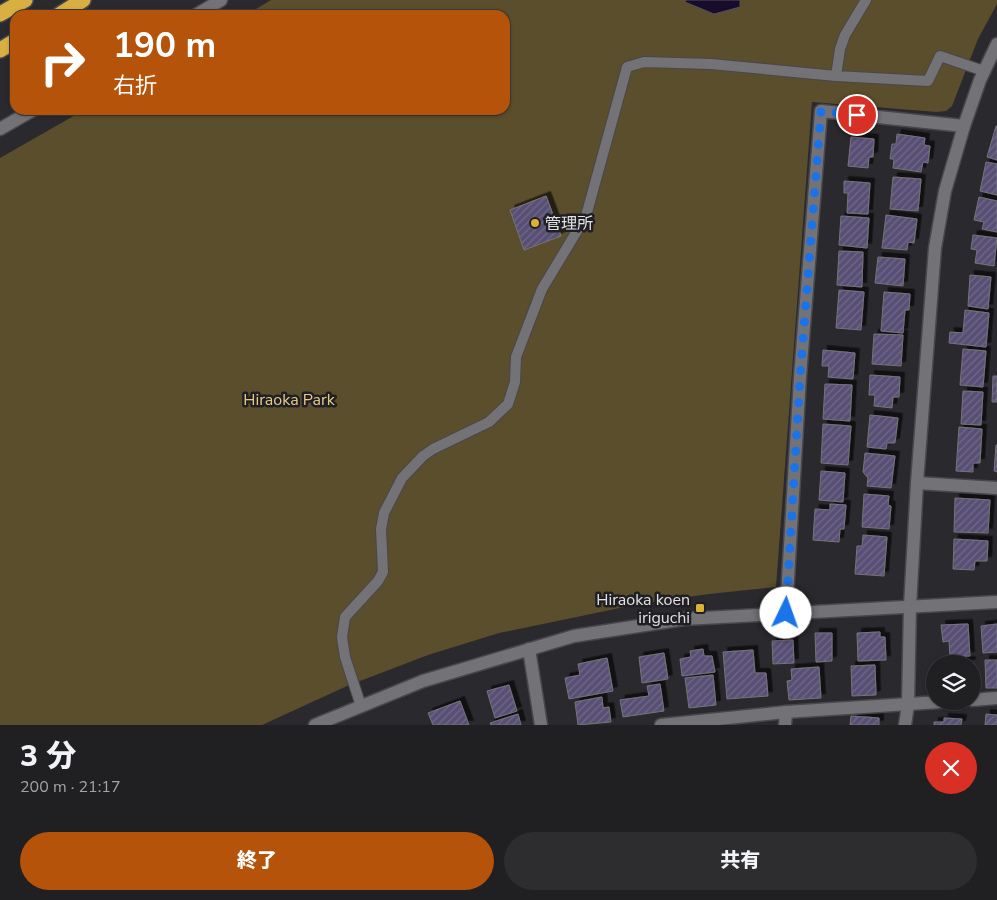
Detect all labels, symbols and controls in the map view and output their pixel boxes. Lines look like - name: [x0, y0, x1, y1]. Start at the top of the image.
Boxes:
- text: 190 m: [113, 22, 216, 69]
- icon: right: [30, 30, 95, 95]
- text: 右折: [113, 71, 157, 101]
- pin: [836, 94, 878, 136]
- icon: arrive: [843, 101, 871, 129]
- place label: 管理所: [545, 213, 593, 235]
- marker: 管理所: [529, 217, 541, 229]
- park label: Hiraoka Park: [243, 389, 336, 411]
- position arrow: [759, 586, 811, 638]
- place label: Hiraoka koen iriguchi: [596, 589, 690, 629]
- marker: Hiraoka koen iriguchi: [694, 602, 706, 614]
- map controls: [926, 655, 981, 710]
- button: layers: [926, 655, 981, 710]
- text: 3 分: [20, 736, 76, 777]
- button: close: [925, 742, 977, 794]
- text: 200 m · 21:17: [20, 776, 121, 798]
- button: 終了: [20, 832, 494, 890]
- button: 共有: [504, 832, 977, 890]

